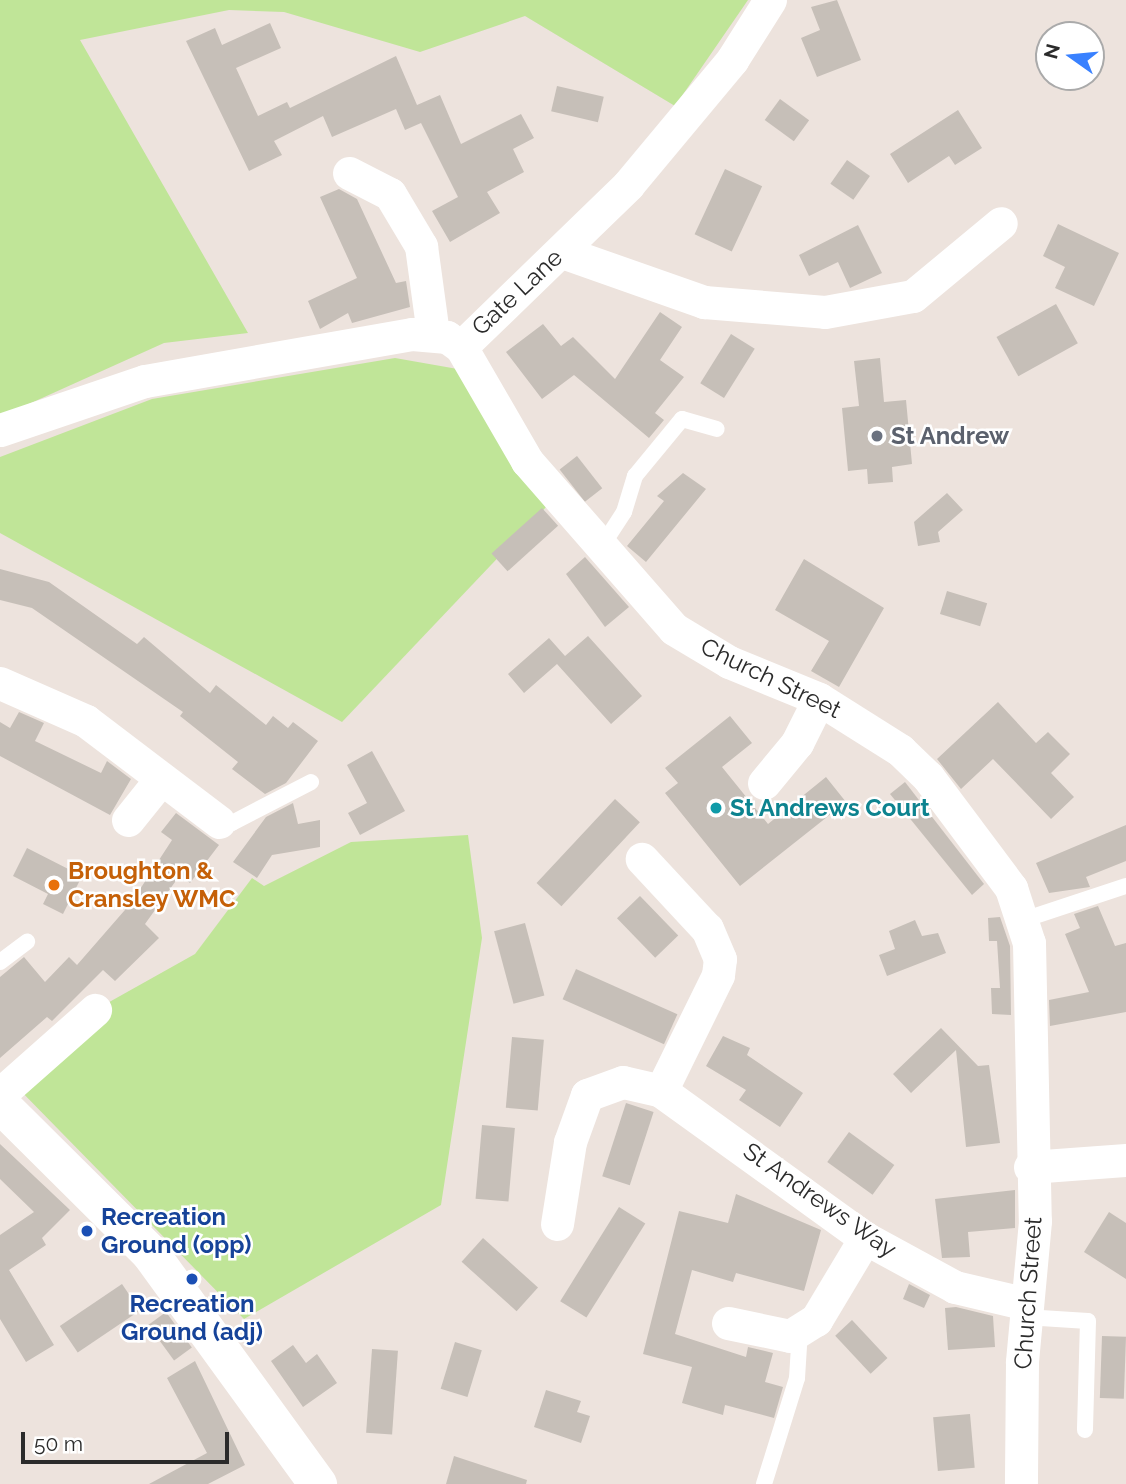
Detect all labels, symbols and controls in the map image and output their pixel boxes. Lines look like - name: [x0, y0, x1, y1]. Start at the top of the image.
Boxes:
- north arrow: [1035, 21, 1105, 91]
- text: N: [1039, 41, 1064, 61]
- street label: Gate Lane: [466, 243, 568, 341]
- place label: St Andrew: [891, 422, 1010, 450]
- marker: St Andrew: [869, 428, 885, 444]
- street label: Church Street: [696, 632, 846, 724]
- place label: St Andrews Court: [730, 794, 930, 822]
- marker: St Andrews Court: [708, 800, 724, 816]
- place label: Broughton & Cransley WMC: [68, 857, 237, 913]
- marker: Broughton & Cransley WMC: [46, 877, 62, 893]
- street label: St Andrews Way: [737, 1136, 903, 1264]
- place label: Recreation Ground (opp): [101, 1203, 251, 1259]
- street label: Church Street: [1008, 1216, 1048, 1370]
- marker: Recreation Ground (opp): [79, 1223, 95, 1239]
- marker: Recreation Ground (adj): [184, 1271, 200, 1287]
- place label: Recreation Ground (adj): [121, 1290, 263, 1346]
- scale bar: [24, 1418, 233, 1462]
- text: 50 m: [34, 1431, 83, 1456]

